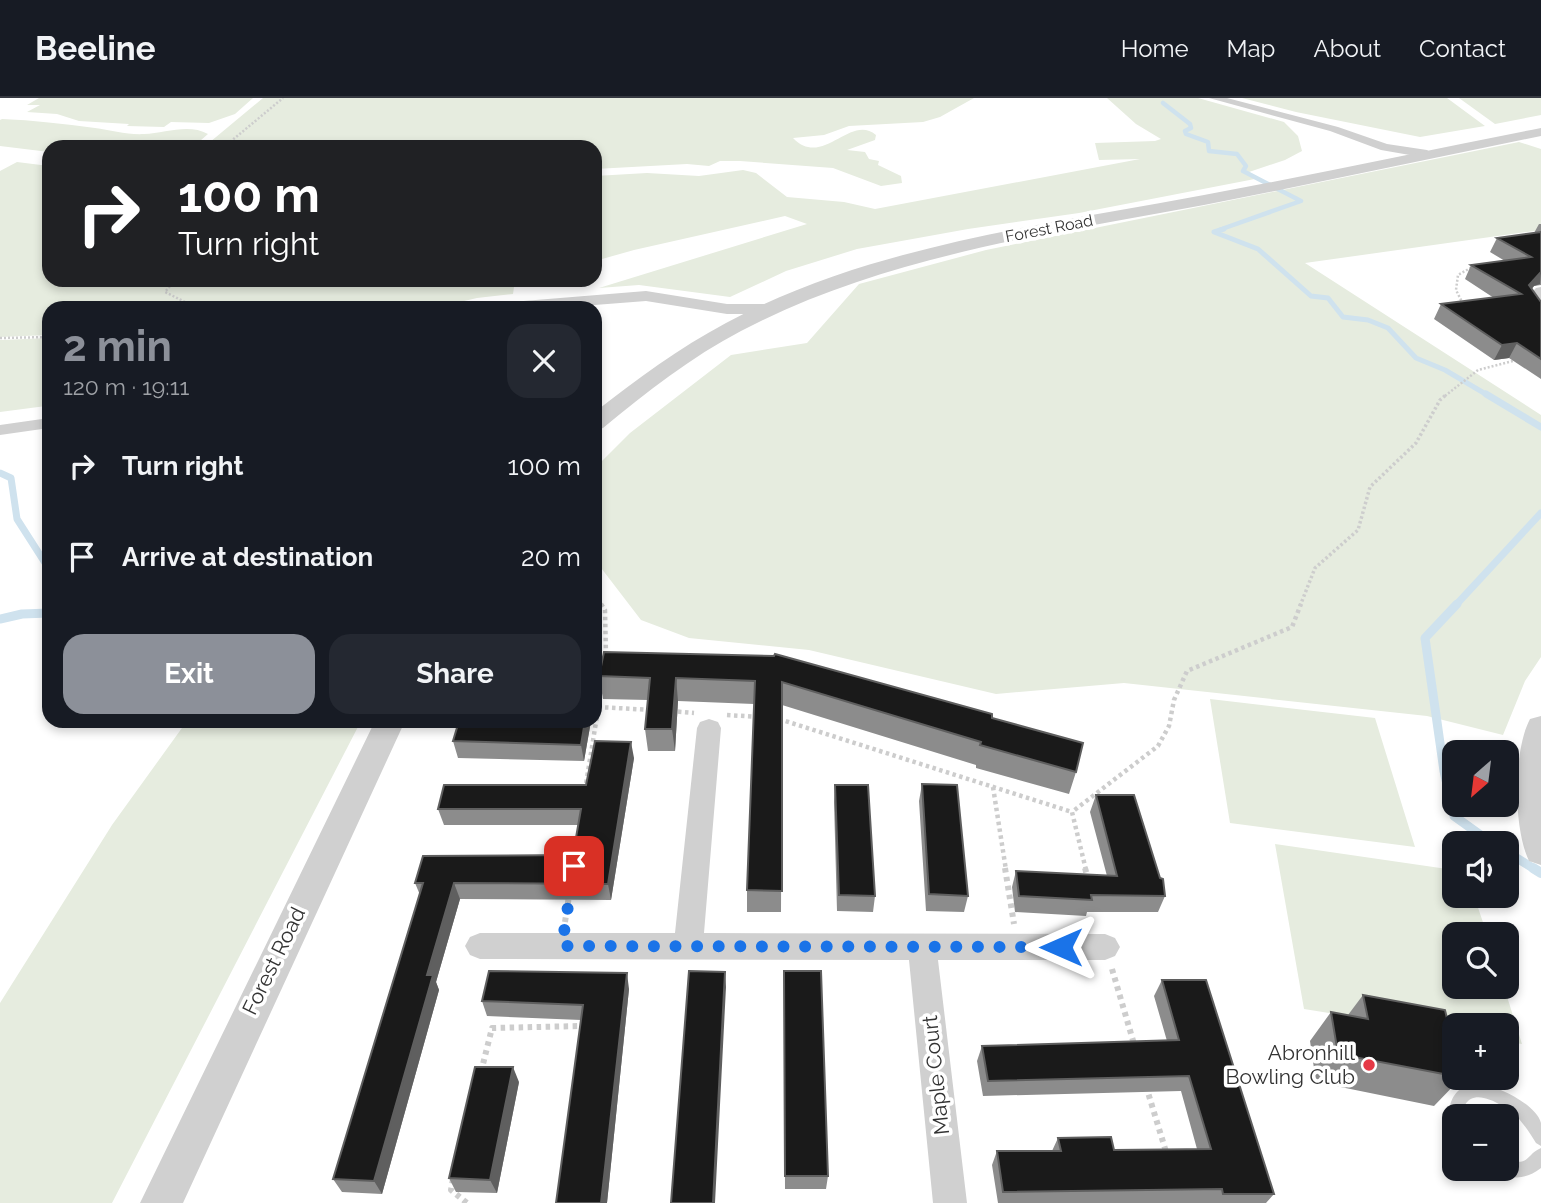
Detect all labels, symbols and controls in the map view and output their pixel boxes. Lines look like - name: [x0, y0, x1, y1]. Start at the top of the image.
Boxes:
- text: Beeline: [35, 29, 156, 68]
- text: Home: [1121, 34, 1189, 63]
- text: Map: [1227, 34, 1275, 63]
- text: About: [1313, 34, 1381, 63]
- text: Contact: [1419, 34, 1506, 63]
- text: 100 m: [178, 166, 320, 223]
- icon: right: [63, 168, 154, 259]
- street label: Forest Road: [1004, 211, 1094, 246]
- text: Turn right: [178, 225, 319, 262]
- text: 2 min: [63, 322, 172, 371]
- button: close: [507, 324, 581, 398]
- text: 120 m · 19:11: [63, 373, 189, 400]
- icon: right: [63, 447, 101, 485]
- text: Turn right: [122, 451, 243, 481]
- text: 100 m: [508, 451, 581, 481]
- icon: arrive: [63, 538, 101, 576]
- text: Arrive at destination: [122, 542, 373, 572]
- text: 20 m: [521, 542, 581, 572]
- button: Exit: [63, 634, 315, 714]
- button: Share: [329, 634, 581, 714]
- north arrow: [1442, 740, 1519, 817]
- map controls: [1442, 740, 1519, 1181]
- button: sound: [1442, 831, 1519, 908]
- pin: [544, 836, 604, 896]
- icon: arrive: [555, 847, 593, 885]
- street label: Forest Road: [237, 903, 310, 1019]
- position arrow: [1024, 910, 1098, 984]
- button: search: [1442, 922, 1519, 999]
- button: +: [1442, 1013, 1519, 1090]
- street label: Maple Court: [917, 1014, 954, 1136]
- place label: Abronhill Bowling Club: [1225, 1040, 1355, 1089]
- marker: Abronhill Bowling Club: [1361, 1057, 1377, 1073]
- button: −: [1442, 1104, 1519, 1181]

